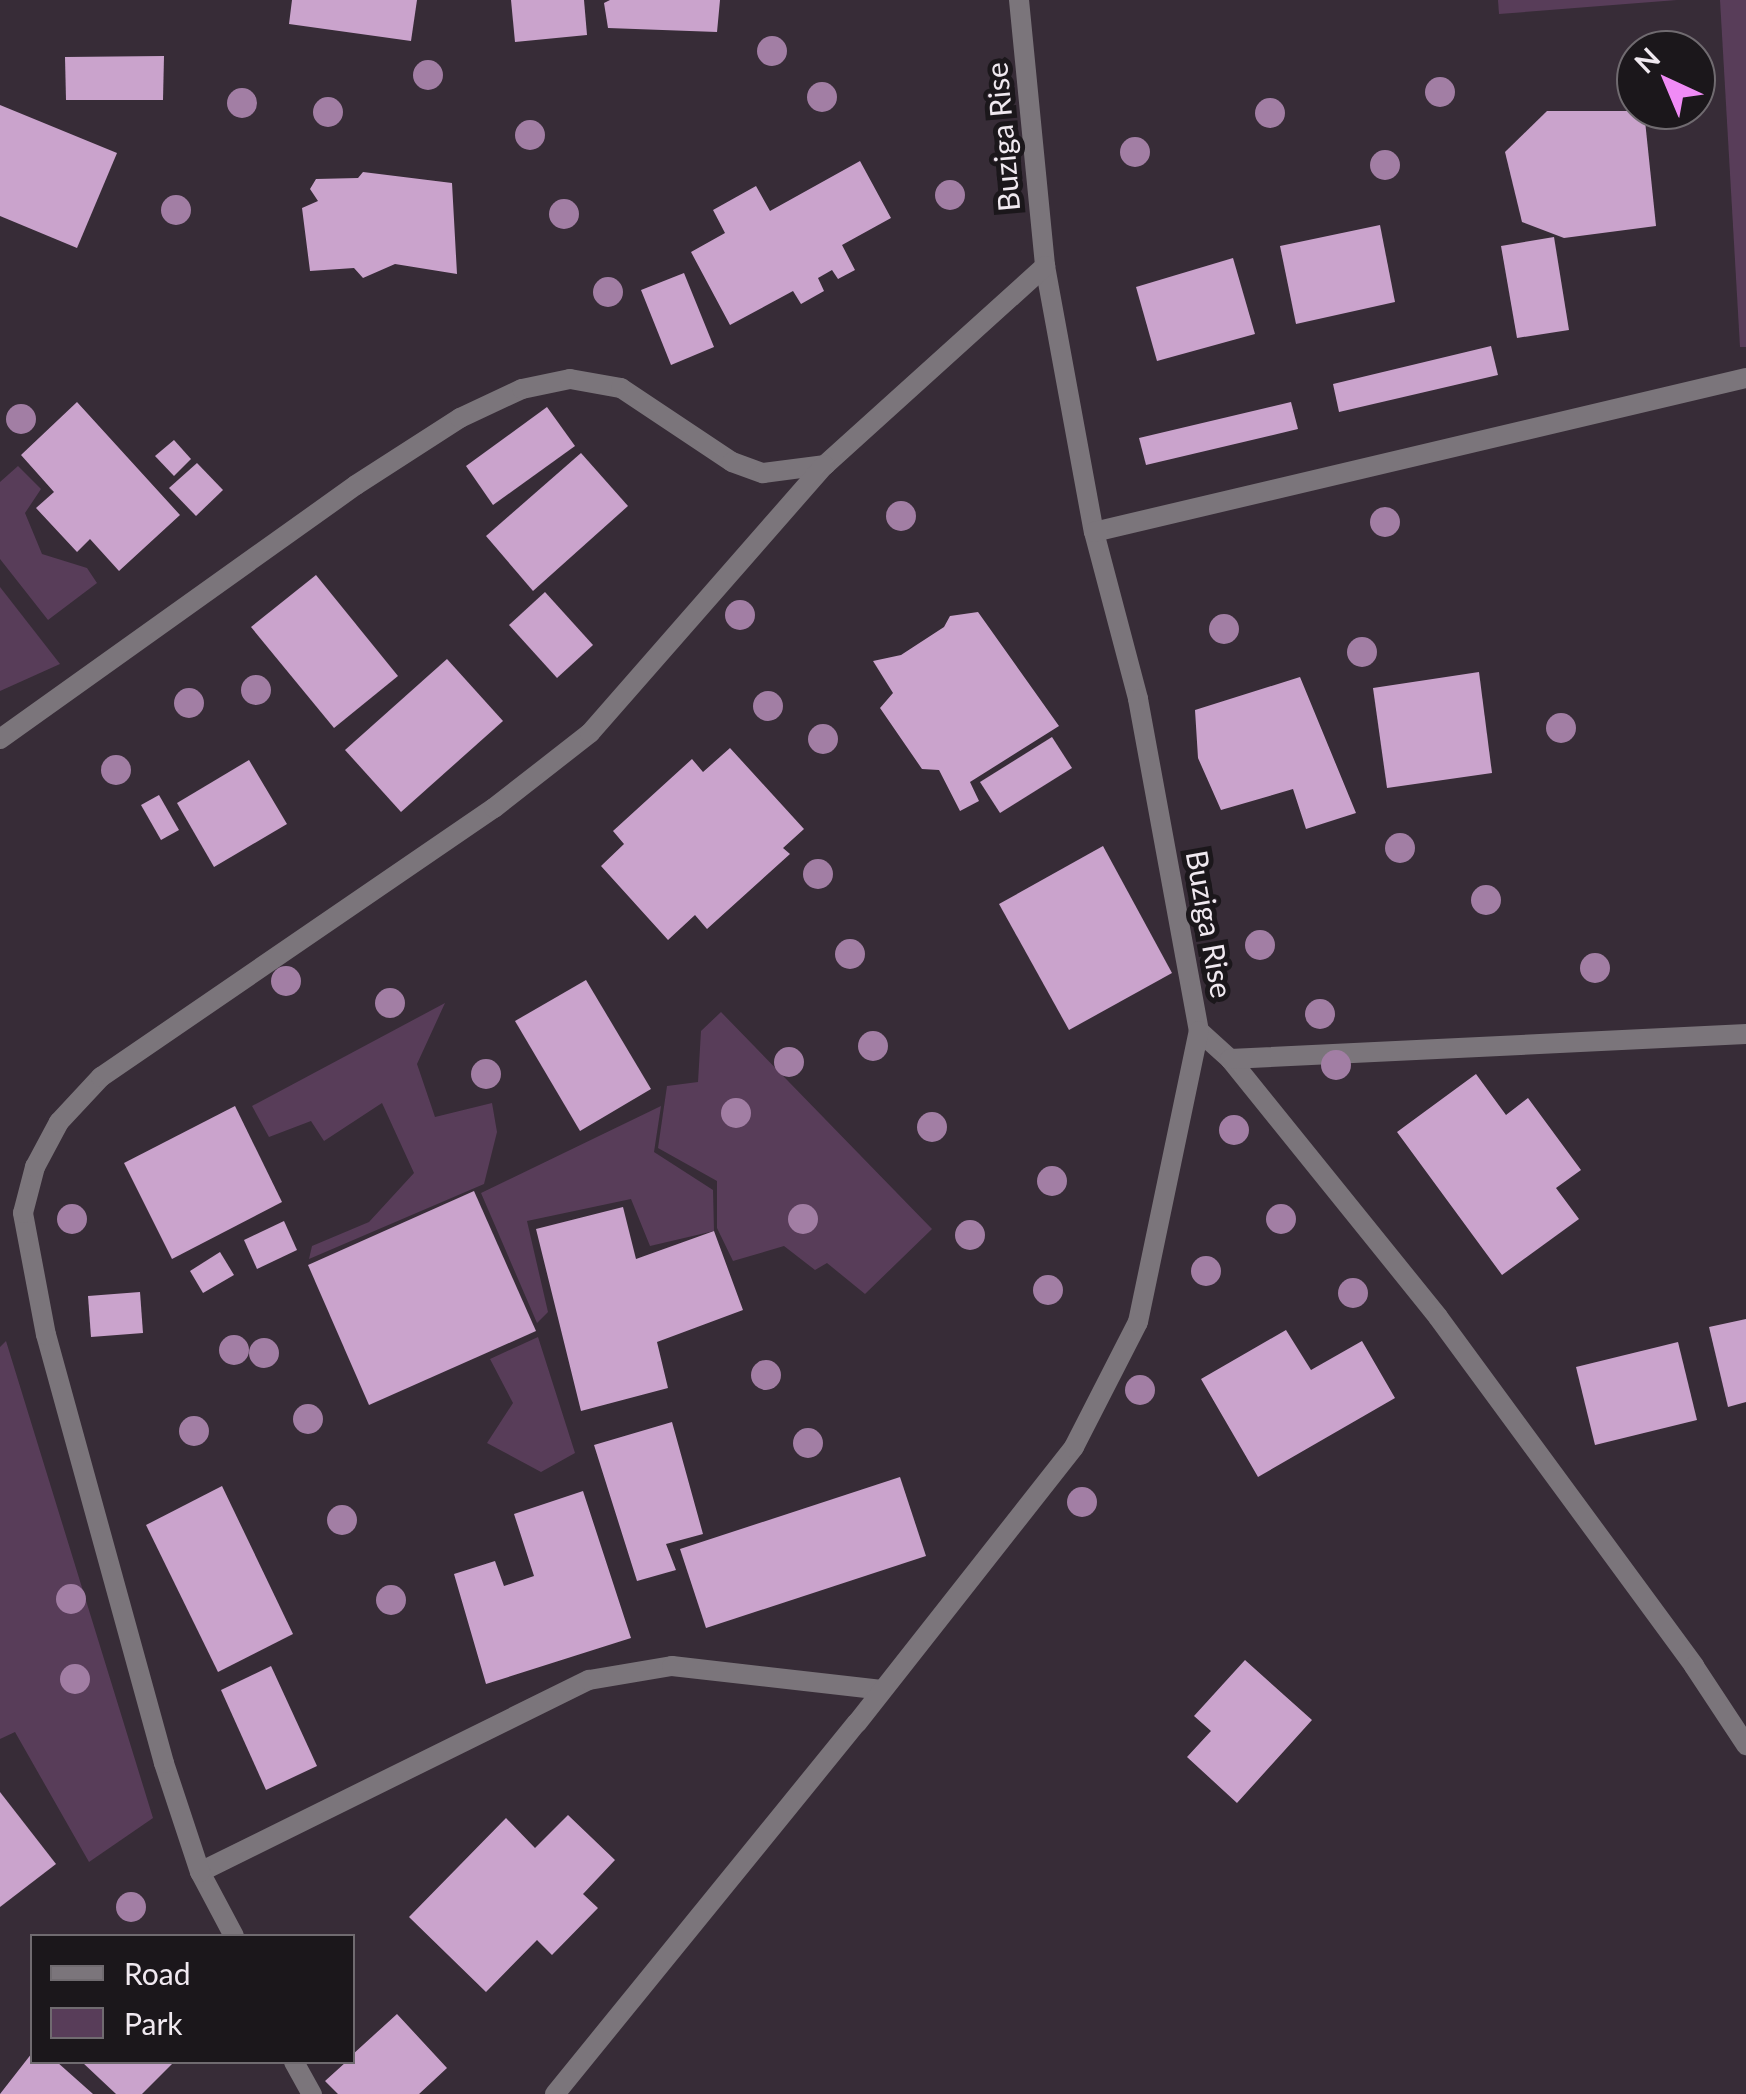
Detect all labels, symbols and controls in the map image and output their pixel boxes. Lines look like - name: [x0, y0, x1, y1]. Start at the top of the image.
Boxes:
- north arrow: [1616, 30, 1716, 130]
- text: N: [1627, 40, 1666, 80]
- street label: Buziga Rise: [978, 61, 1026, 213]
- street label: Buziga Rise: [1179, 847, 1241, 1001]
- legend: [30, 1934, 355, 2064]
- text: Road: [124, 1955, 191, 1991]
- text: Park: [124, 2005, 183, 2041]

